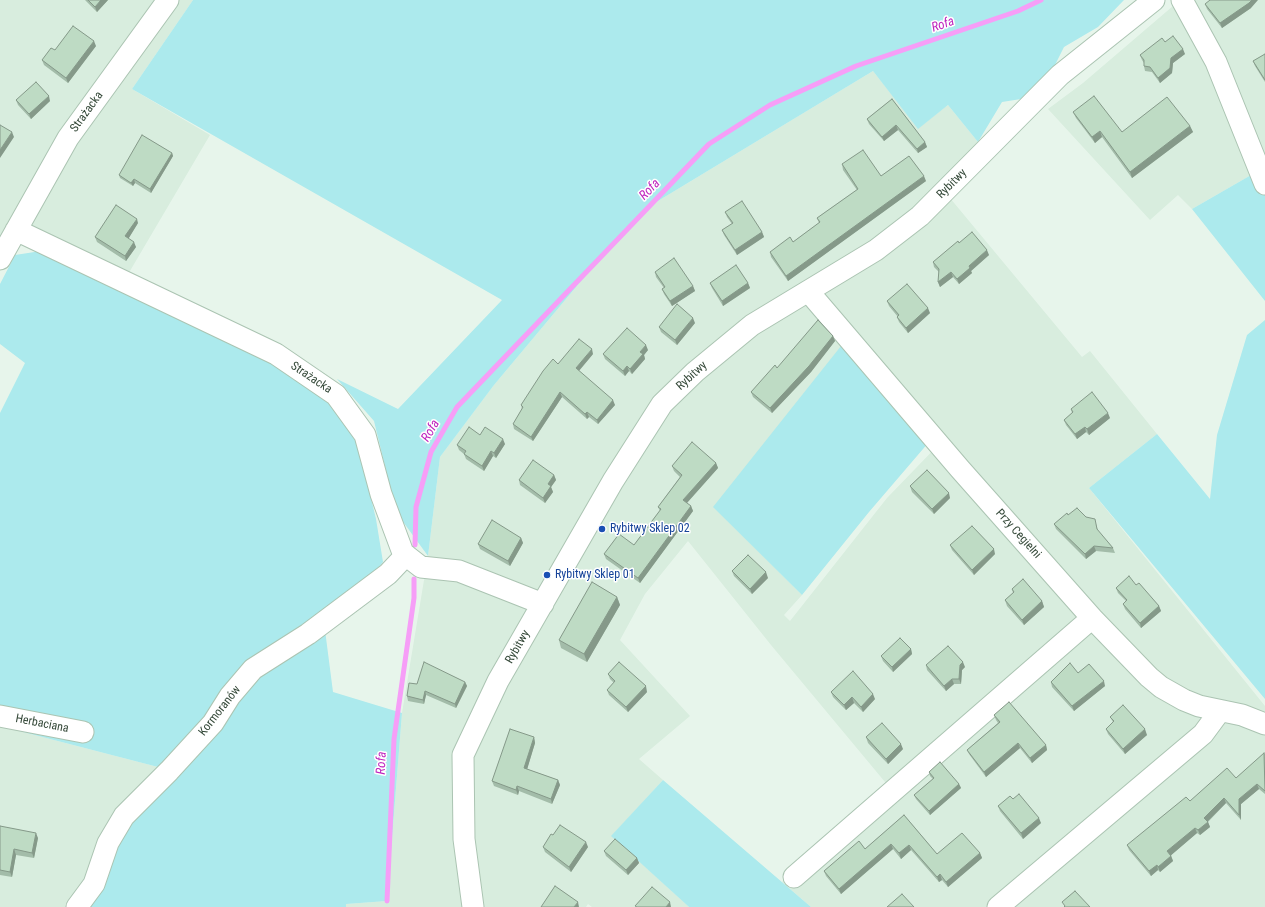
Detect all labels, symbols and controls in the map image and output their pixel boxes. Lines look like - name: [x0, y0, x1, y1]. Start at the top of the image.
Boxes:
- water label: Rofa: [930, 14, 956, 36]
- street label: Strażacka: [67, 89, 107, 135]
- street label: Rybitwy: [934, 166, 970, 202]
- water label: Rofa: [636, 176, 664, 204]
- street label: Rybitwy: [674, 358, 710, 394]
- street label: Strażacka: [288, 359, 334, 397]
- water label: Rofa: [418, 417, 444, 445]
- street label: Przy Cegielni: [992, 506, 1044, 562]
- place label: Rybitwy Sklep 02: [610, 522, 690, 536]
- marker: Rybitwy Sklep 02: [597, 524, 607, 534]
- place label: Rybitwy Sklep 01: [555, 568, 635, 582]
- marker: Rybitwy Sklep 01: [542, 570, 552, 580]
- street label: Rybitwy: [503, 628, 533, 666]
- street label: Kormoranów: [196, 683, 244, 739]
- street label: Herbaciana: [14, 712, 70, 736]
- water label: Rofa: [374, 751, 390, 775]

